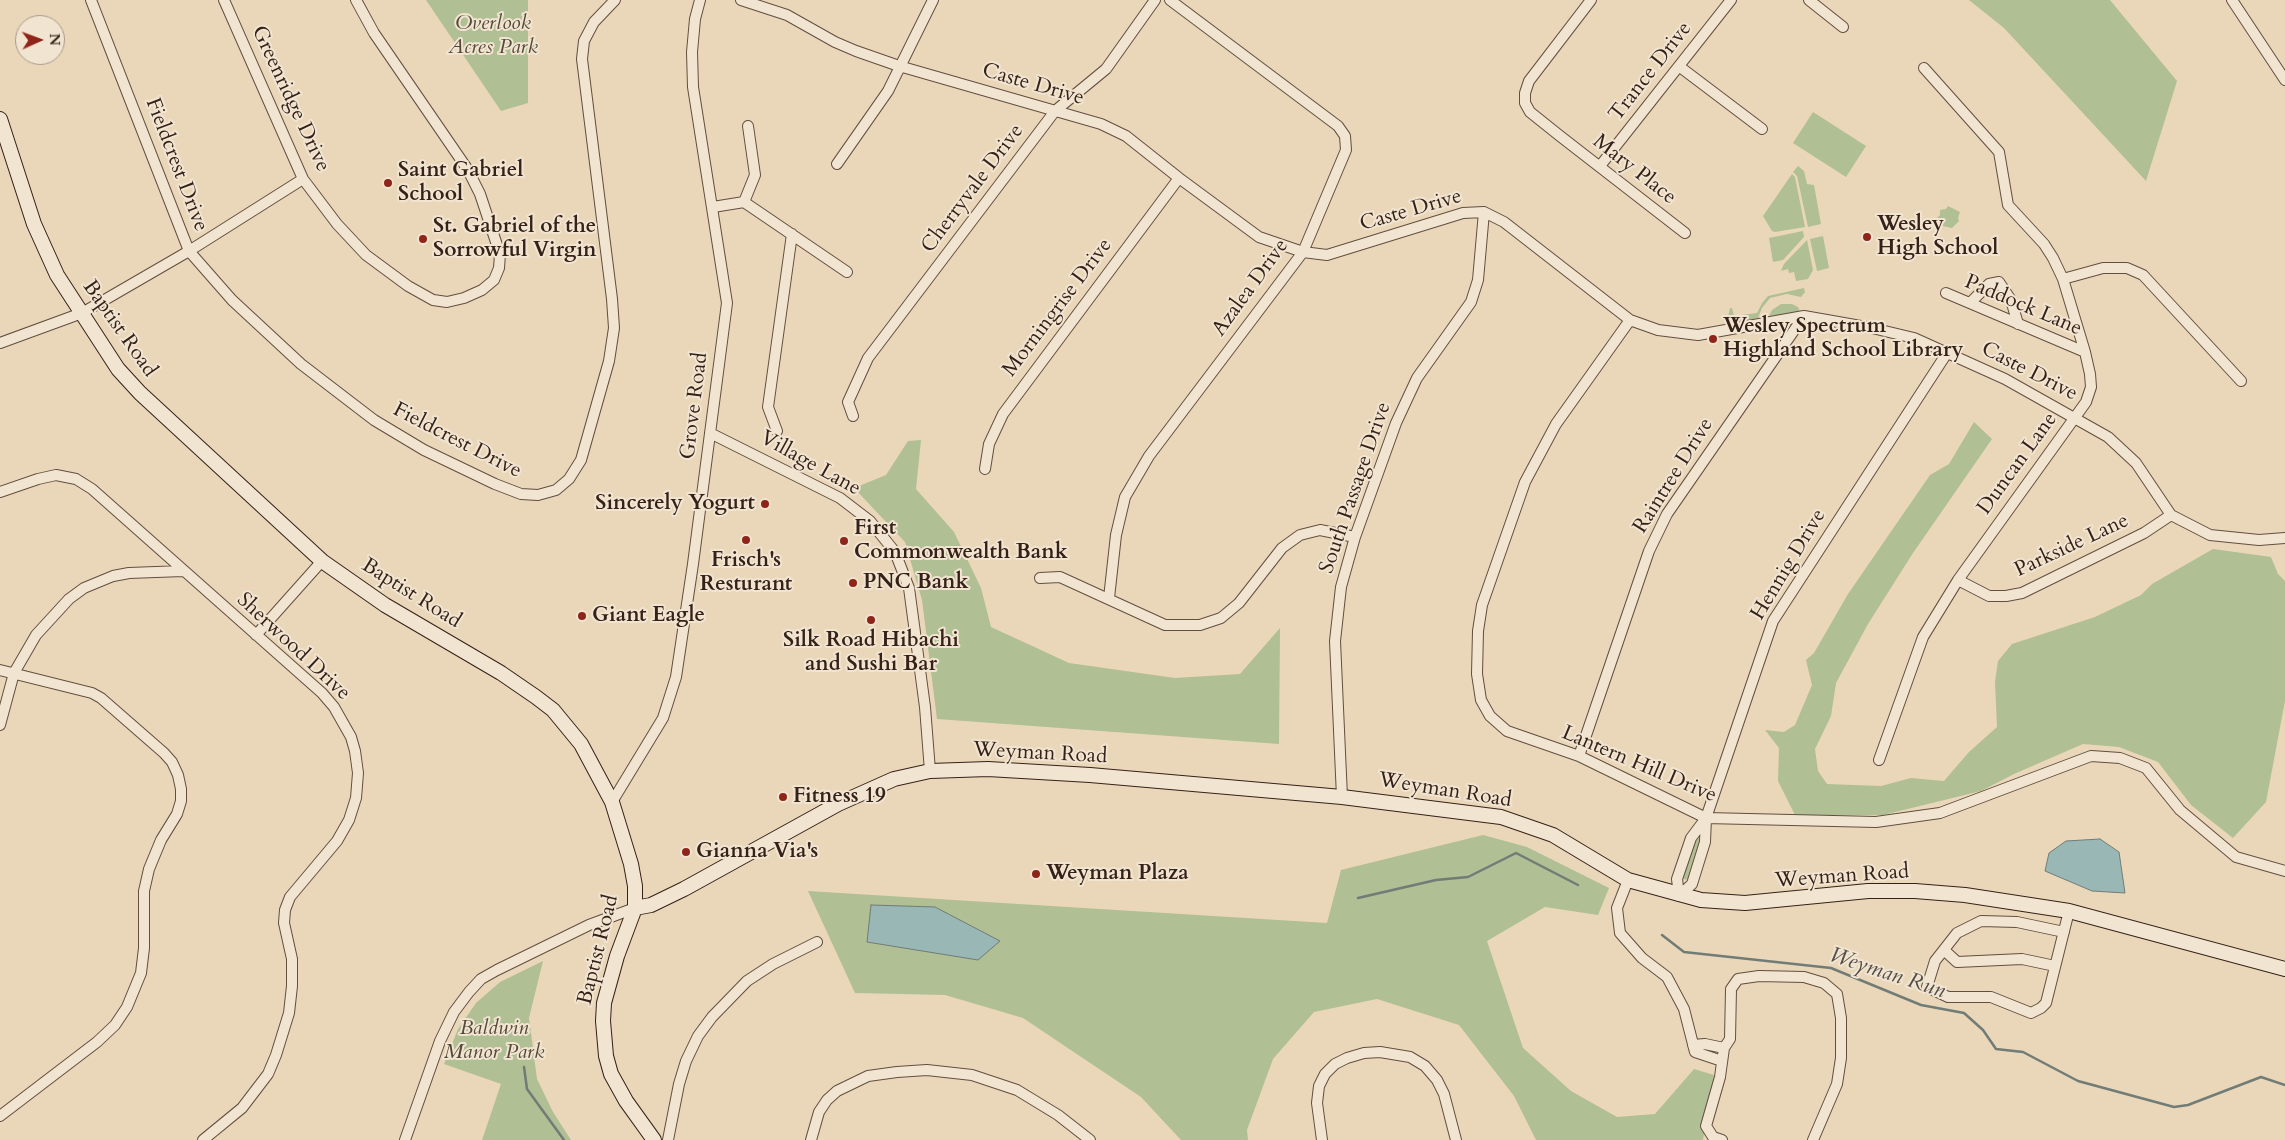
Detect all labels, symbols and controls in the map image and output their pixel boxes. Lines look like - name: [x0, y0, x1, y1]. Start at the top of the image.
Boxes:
- park label: Overlook Acres Park: [448, 11, 538, 61]
- north arrow: [15, 15, 65, 65]
- street label: Trance Drive: [1604, 17, 1698, 127]
- street label: Greenridge Drive: [245, 22, 335, 176]
- text: N: [45, 33, 64, 46]
- street label: Caste Drive: [979, 58, 1087, 112]
- street label: Fieldcrest Drive: [139, 95, 213, 235]
- street label: Cherryvale Drive: [916, 120, 1030, 258]
- street label: Mary Place: [1587, 130, 1681, 210]
- place label: Saint Gabriel School: [398, 158, 523, 208]
- marker: Saint Gabriel School: [382, 177, 394, 189]
- street label: Caste Drive: [1357, 184, 1465, 238]
- place label: Wesley High School: [1877, 212, 1998, 262]
- place label: St. Gabriel of the Sorrowful Virgin: [433, 214, 597, 264]
- marker: Wesley High School: [1861, 231, 1873, 243]
- marker: St. Gabriel of the Sorrowful Virgin: [417, 233, 429, 245]
- street label: Morningrise Drive: [998, 234, 1118, 382]
- street label: Azalea Drive: [1207, 235, 1295, 341]
- street label: Paddock Lane: [1961, 270, 2085, 342]
- street label: Baptist Road: [76, 276, 162, 382]
- place label: Wesley Spectrum Highland School Library: [1723, 314, 1963, 364]
- marker: Wesley Spectrum Highland School Library: [1707, 333, 1719, 345]
- street label: Caste Drive: [1977, 337, 2081, 407]
- street label: Grove Road: [676, 351, 714, 461]
- street label: Fieldcrest Drive: [389, 398, 525, 484]
- street label: South Passage Drive: [1315, 399, 1397, 577]
- street label: Duncan Lane: [1973, 408, 2063, 520]
- street label: Raintree Drive: [1629, 414, 1719, 538]
- street label: Village Lane: [755, 426, 865, 502]
- place label: Sincerely Yogurt: [595, 491, 755, 517]
- marker: Sincerely Yogurt: [759, 498, 771, 510]
- street label: Hennig Drive: [1746, 505, 1832, 625]
- street label: Parkside Lane: [2011, 509, 2133, 583]
- place label: First Commonwealth Bank: [854, 516, 1068, 566]
- marker: Frisch's Resturant: [740, 534, 752, 546]
- marker: First Commonwealth Bank: [838, 535, 850, 547]
- place label: Frisch's Resturant: [700, 548, 792, 598]
- street label: Baptist Road: [357, 554, 465, 634]
- place label: PNC Bank: [863, 570, 969, 596]
- marker: PNC Bank: [847, 577, 859, 589]
- street label: Sherwood Drive: [231, 588, 355, 706]
- place label: Giant Eagle: [592, 603, 705, 629]
- marker: Giant Eagle: [576, 610, 588, 622]
- marker: Silk Road Hibachi and Sushi Bar: [865, 614, 877, 626]
- place label: Silk Road Hibachi and Sushi Bar: [783, 628, 959, 678]
- street label: Lantern Hill Drive: [1558, 721, 1720, 809]
- street label: Weyman Road: [972, 738, 1108, 770]
- street label: Weyman Road: [1377, 768, 1513, 814]
- place label: Fitness 19: [793, 784, 886, 810]
- marker: Fitness 19: [777, 791, 789, 803]
- place label: Gianna Via's: [696, 839, 818, 865]
- marker: Gianna Via's: [680, 846, 692, 858]
- street label: Weyman Road: [1774, 860, 1910, 894]
- place label: Weyman Plaza: [1046, 861, 1189, 887]
- marker: Weyman Plaza: [1030, 868, 1042, 880]
- street label: Baptist Road: [573, 892, 625, 1008]
- water label: Weyman Run: [1826, 943, 1948, 1005]
- park label: Baldwin Manor Park: [444, 1016, 544, 1066]

